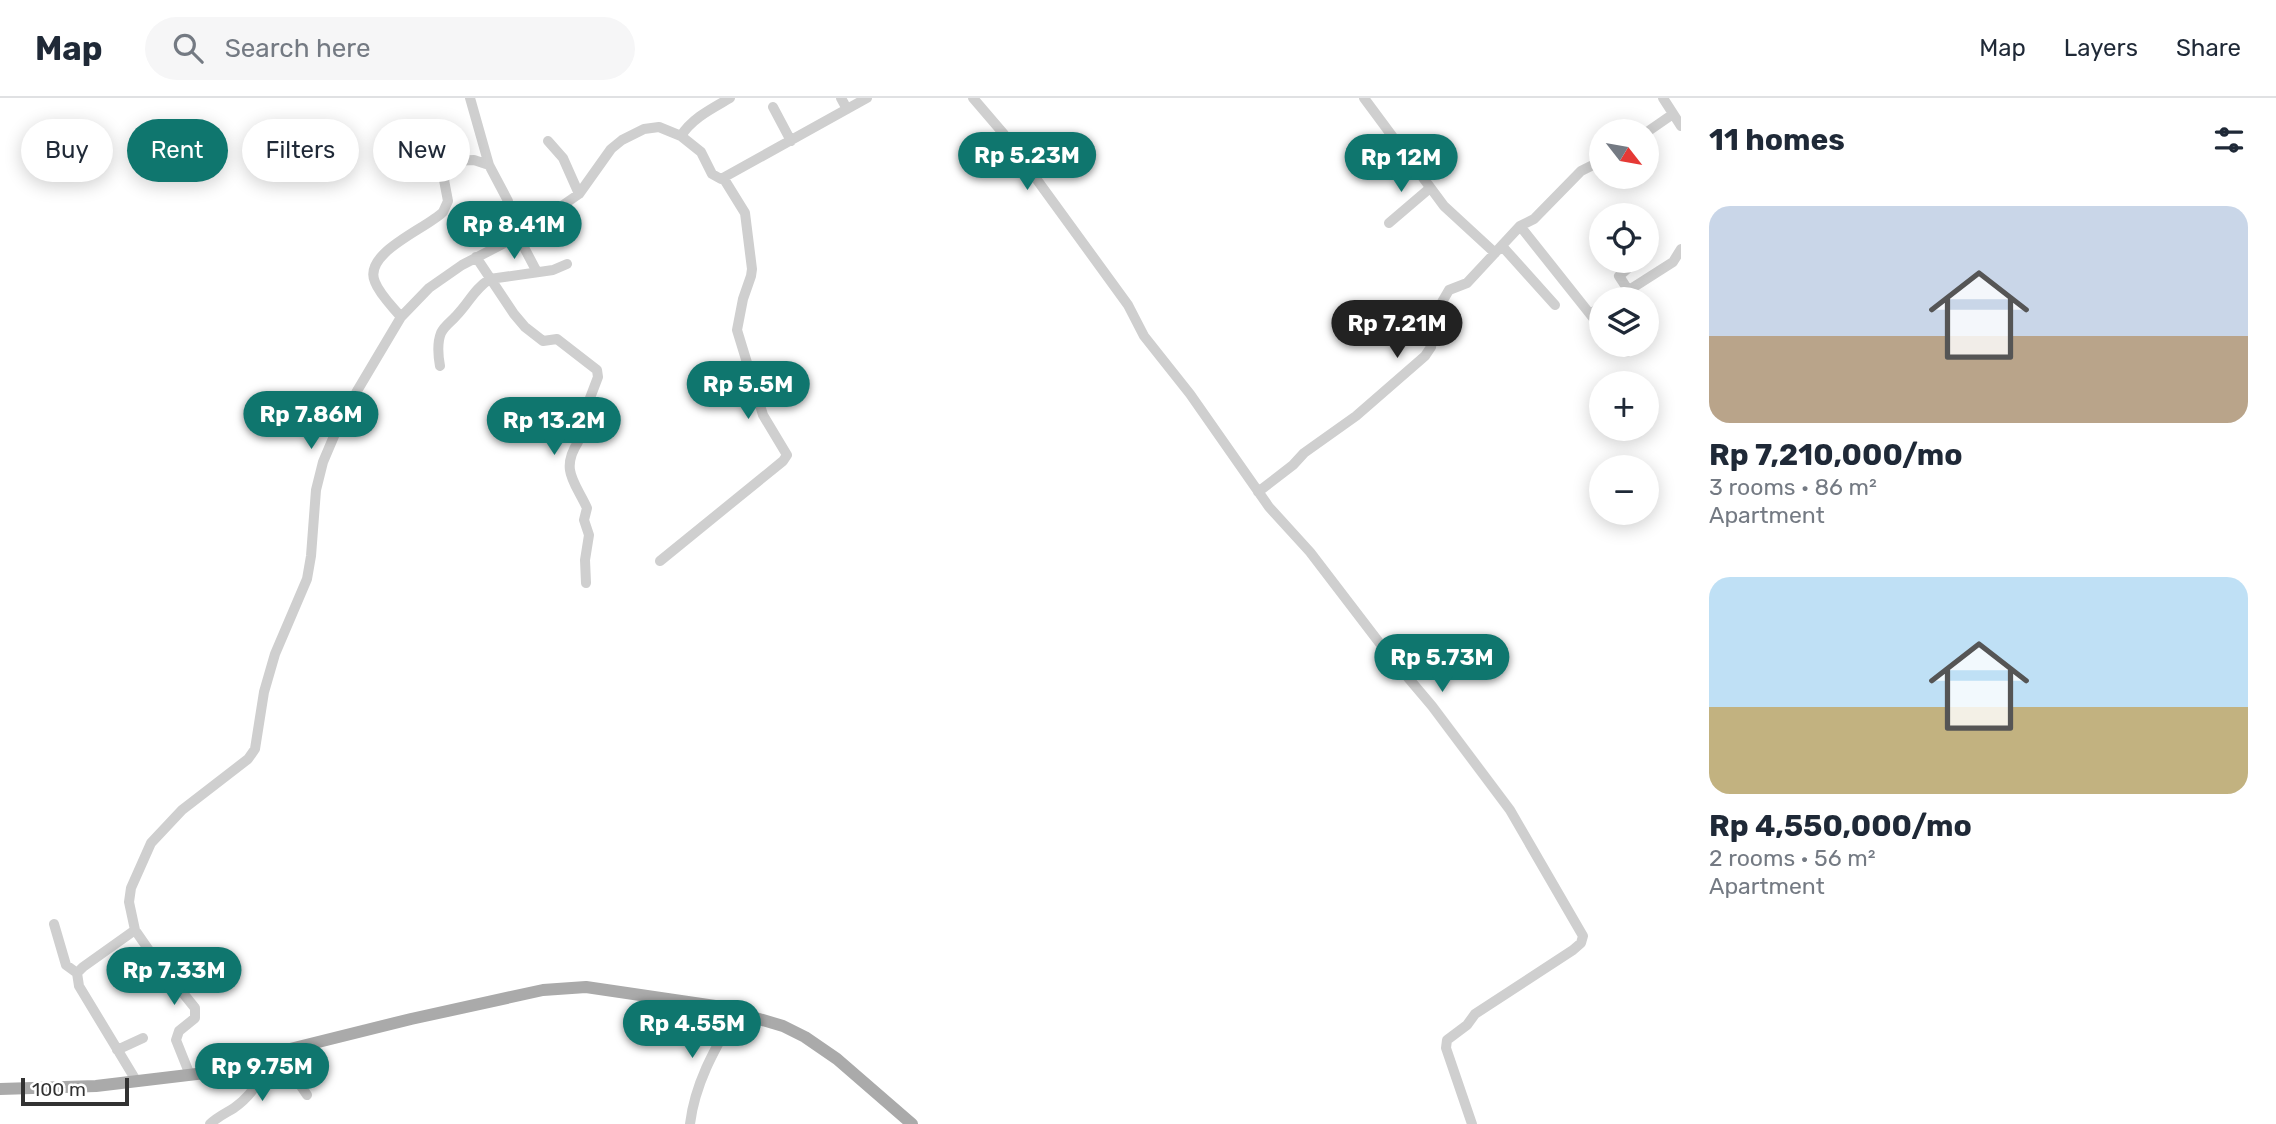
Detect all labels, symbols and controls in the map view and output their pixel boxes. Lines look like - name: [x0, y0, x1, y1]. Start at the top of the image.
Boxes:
- search box: [145, 17, 635, 80]
- text: Map: [35, 29, 103, 68]
- icon: search: [169, 29, 207, 67]
- text: Search here: [225, 33, 370, 64]
- text: Map: [1979, 34, 2026, 62]
- text: Layers: [2064, 34, 2138, 62]
- text: Share: [2176, 34, 2241, 62]
- chip: Buy: [21, 119, 113, 182]
- chip: Rent: [127, 119, 228, 182]
- chip: Filters: [242, 119, 359, 182]
- chip: New: [373, 119, 470, 182]
- north arrow: [1589, 119, 1659, 189]
- map controls: [1589, 119, 1659, 525]
- icon: filters: [2210, 121, 2248, 159]
- text: 11 homes: [1709, 122, 1845, 158]
- pin: Rp 5.23M: [955, 132, 1099, 192]
- pin: Rp 12M: [1344, 134, 1458, 194]
- text: Rp 5.23M: [974, 141, 1080, 169]
- text: Rp 12M: [1361, 143, 1441, 171]
- pin: Rp 8.41M: [442, 202, 586, 261]
- button: locate: [1589, 203, 1659, 273]
- text: Rp 8.41M: [463, 210, 565, 238]
- icon: home: [1916, 252, 2042, 378]
- button: layers: [1589, 287, 1659, 357]
- pin: Rp 7.21M: [1325, 300, 1469, 360]
- text: Rp 7.21M: [1347, 309, 1447, 337]
- pin: Rp 5.5M: [683, 362, 813, 421]
- text: Rp 5.5M: [703, 370, 793, 398]
- button: +: [1589, 371, 1659, 441]
- pin: Rp 7.86M: [239, 392, 383, 451]
- pin: Rp 13.2M: [482, 398, 626, 457]
- text: Rp 7.86M: [259, 400, 363, 428]
- text: Rp 13.2M: [503, 406, 605, 434]
- text: Rp 7,210,000/mo: [1709, 437, 1963, 473]
- button: −: [1589, 455, 1659, 525]
- text: 3 rooms · 86 m²: [1709, 473, 1877, 501]
- text: Apartment: [1709, 501, 1825, 529]
- icon: home: [1916, 623, 2042, 749]
- pin: Rp 5.73M: [1370, 634, 1514, 694]
- text: Rp 5.73M: [1390, 643, 1494, 671]
- text: Rp 4,550,000/mo: [1709, 808, 1972, 844]
- text: 2 rooms · 56 m²: [1709, 844, 1876, 872]
- text: Apartment: [1709, 872, 1825, 900]
- pin: Rp 7.33M: [102, 948, 246, 1007]
- text: Rp 7.33M: [122, 956, 226, 984]
- pin: Rp 4.55M: [620, 1000, 764, 1060]
- text: Rp 4.55M: [639, 1009, 745, 1037]
- pin: Rp 9.75M: [190, 1044, 334, 1103]
- text: Rp 9.75M: [211, 1052, 313, 1080]
- scale bar: [21, 1075, 130, 1107]
- text: 100 m: [32, 1078, 86, 1101]

